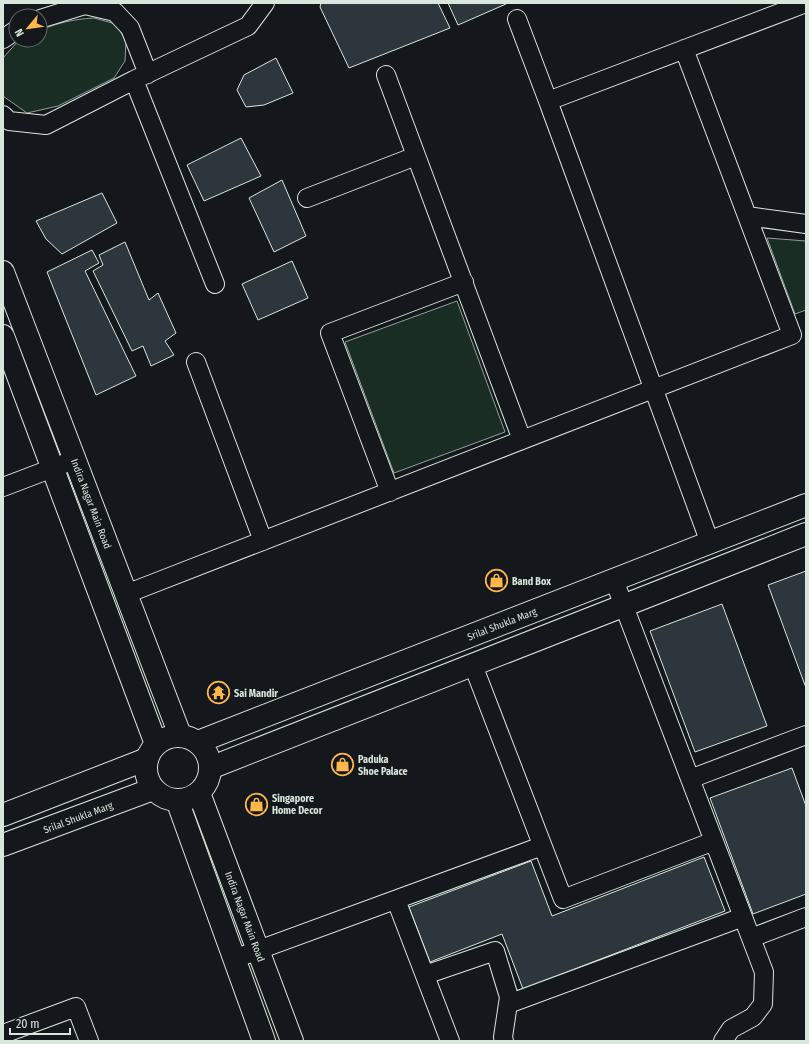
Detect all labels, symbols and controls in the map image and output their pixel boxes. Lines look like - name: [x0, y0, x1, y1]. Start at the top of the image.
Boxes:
- north arrow: [8, 8, 48, 48]
- text: N: [12, 27, 27, 39]
- street label: Indira Nagar Main Road: [68, 457, 113, 551]
- shop icon: Band Box: [483, 568, 509, 594]
- place label: Band Box: [512, 576, 551, 588]
- street label: Srilal Shukla Marg: [466, 605, 539, 643]
- temple icon: Sai Mandir: [206, 680, 232, 706]
- place label: Sai Mandir: [234, 688, 278, 700]
- shop icon: Paduka Shoe Palace: [329, 752, 355, 778]
- place label: Paduka Shoe Palace: [358, 754, 408, 778]
- shop icon: Singapore Home Decor: [243, 791, 269, 817]
- place label: Singapore Home Decor: [272, 793, 323, 817]
- street label: Srilal Shukla Marg: [42, 799, 115, 836]
- street label: Indira Nagar Main Road: [222, 870, 267, 964]
- scale bar: [10, 1010, 70, 1036]
- text: 20 m: [16, 1017, 40, 1031]

